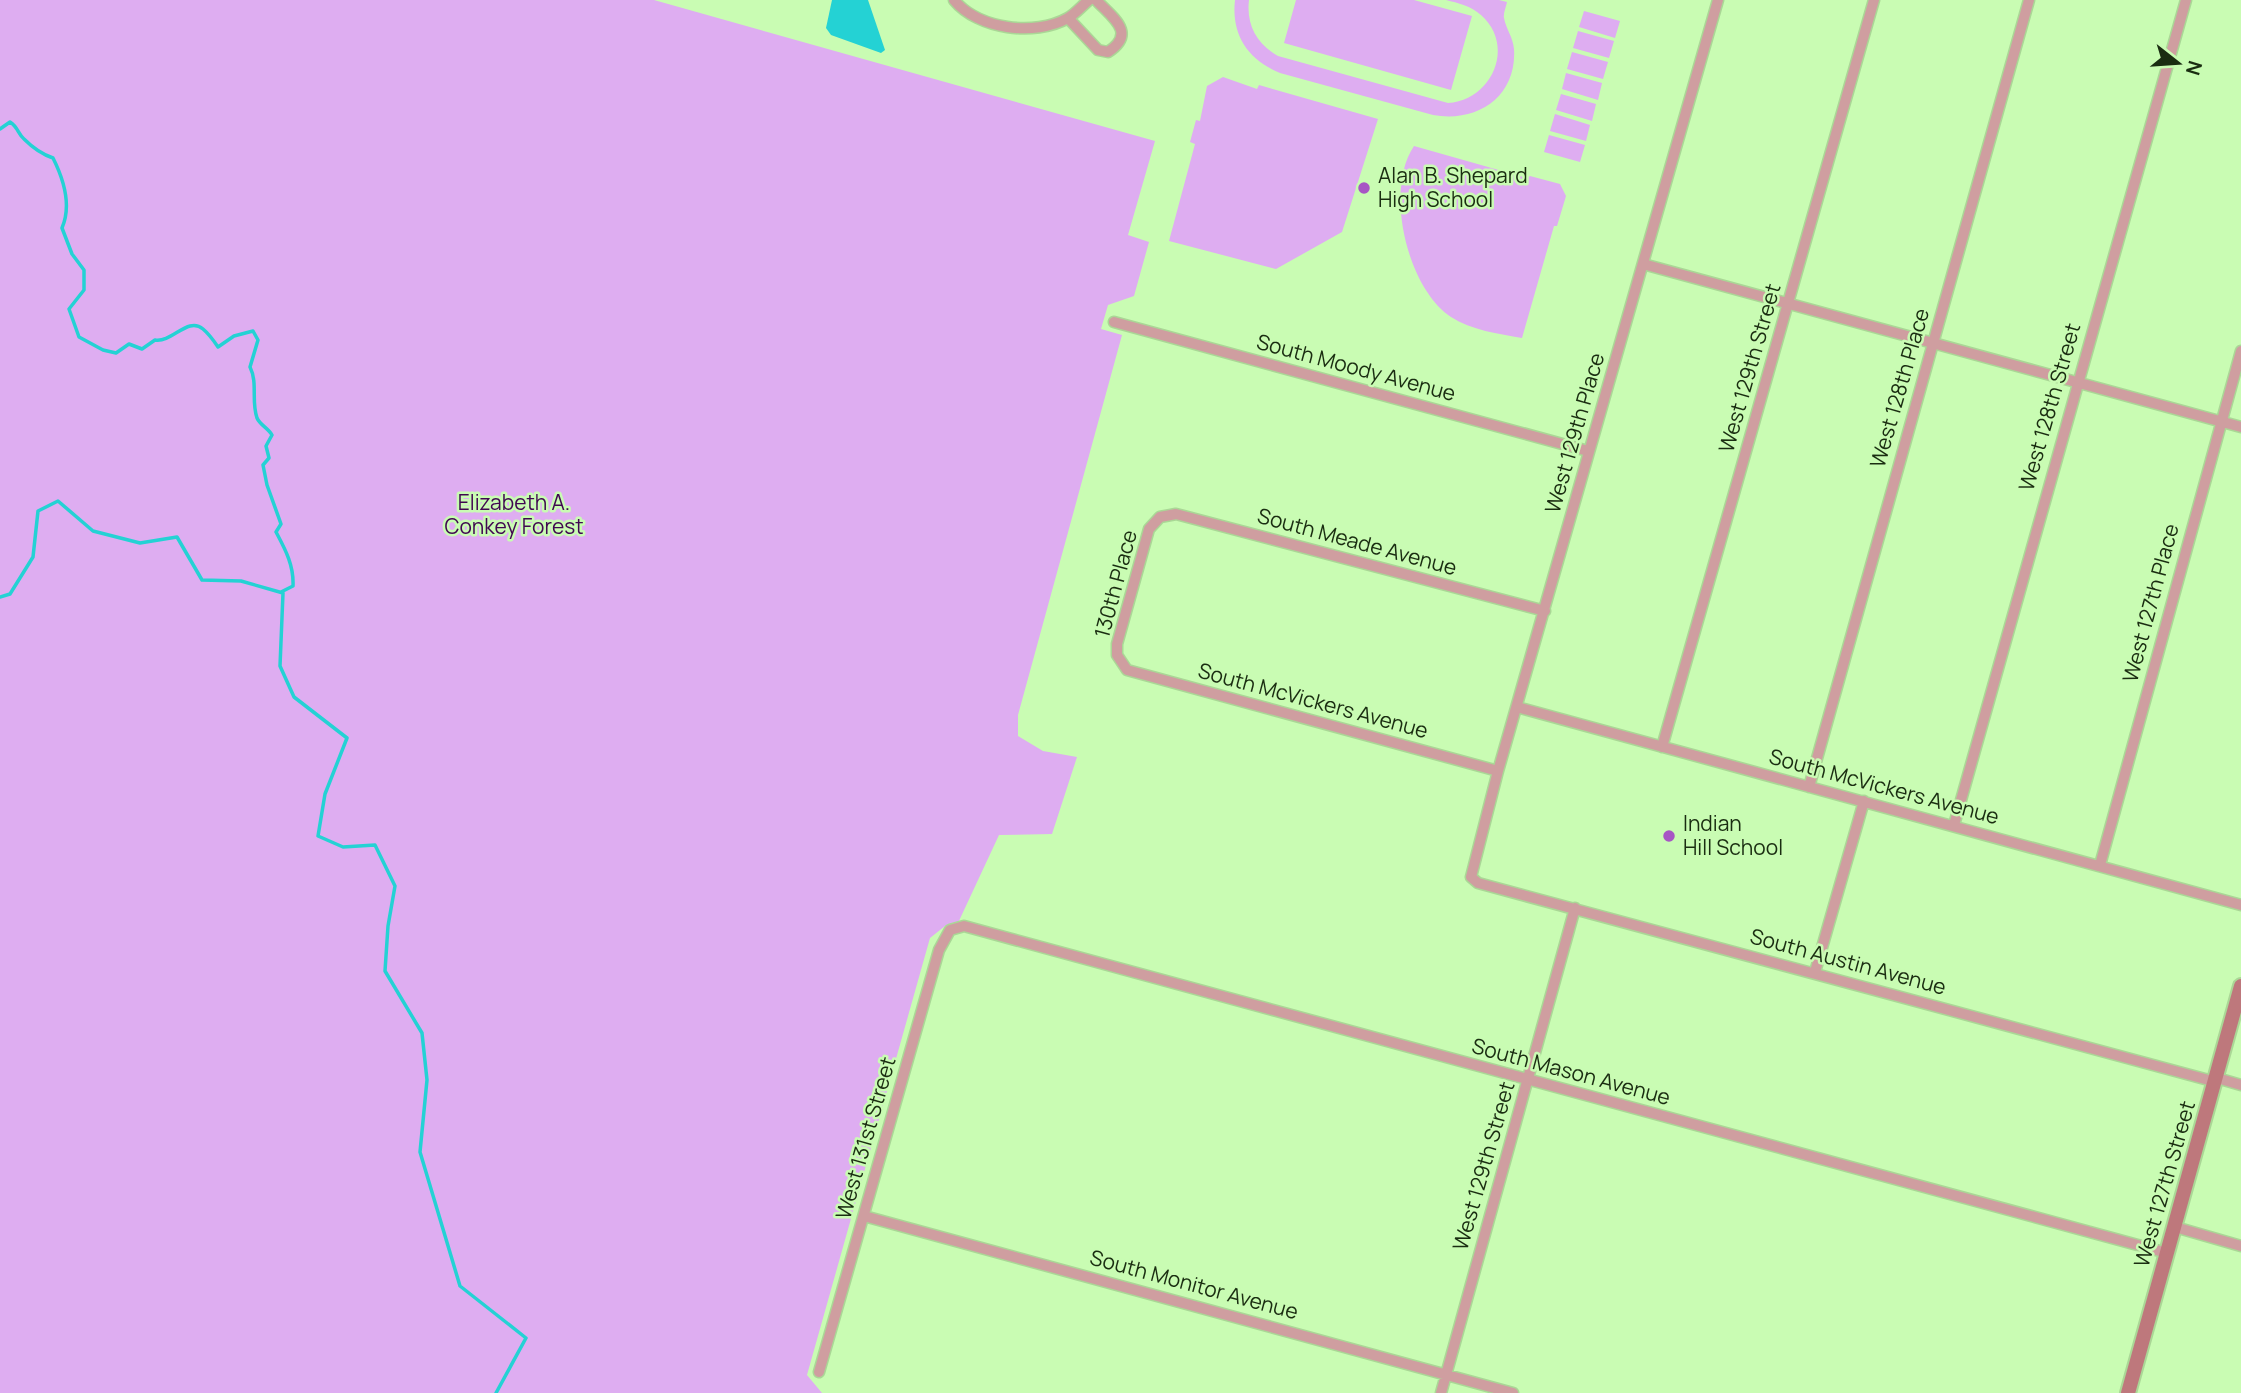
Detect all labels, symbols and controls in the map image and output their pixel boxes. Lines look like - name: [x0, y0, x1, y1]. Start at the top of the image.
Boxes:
- north arrow: [2143, 28, 2213, 98]
- text: N: [2180, 58, 2209, 78]
- place label: Alan B. Shepard High School: [1378, 161, 1528, 213]
- marker: Alan B. Shepard High School: [1356, 180, 1372, 196]
- street label: West 129th Street: [1712, 280, 1787, 455]
- street label: West 128th Place: [1863, 305, 1935, 471]
- street label: West 128th Street: [2012, 320, 2086, 494]
- street label: South Moody Avenue: [1254, 327, 1459, 407]
- street label: West 129th Place: [1538, 349, 1610, 516]
- park label: Elizabeth A. Conkey Forest: [444, 488, 584, 540]
- street label: South Meade Avenue: [1255, 501, 1460, 581]
- street label: West 127th Place: [2115, 520, 2185, 685]
- street label: 130th Place: [1087, 527, 1143, 641]
- street label: South McVickers Avenue: [1195, 656, 1431, 744]
- street label: South McVickers Avenue: [1766, 742, 2002, 830]
- place label: Indian Hill School: [1683, 809, 1783, 861]
- marker: Indian Hill School: [1661, 828, 1677, 844]
- street label: South Austin Avenue: [1747, 921, 1949, 1001]
- street label: South Mason Avenue: [1469, 1031, 1674, 1111]
- street label: West 131st Street: [828, 1053, 902, 1222]
- street label: West 129th Street: [1446, 1078, 1521, 1253]
- street label: West 127th Street: [2127, 1097, 2201, 1270]
- street label: South Monitor Avenue: [1087, 1243, 1301, 1325]

